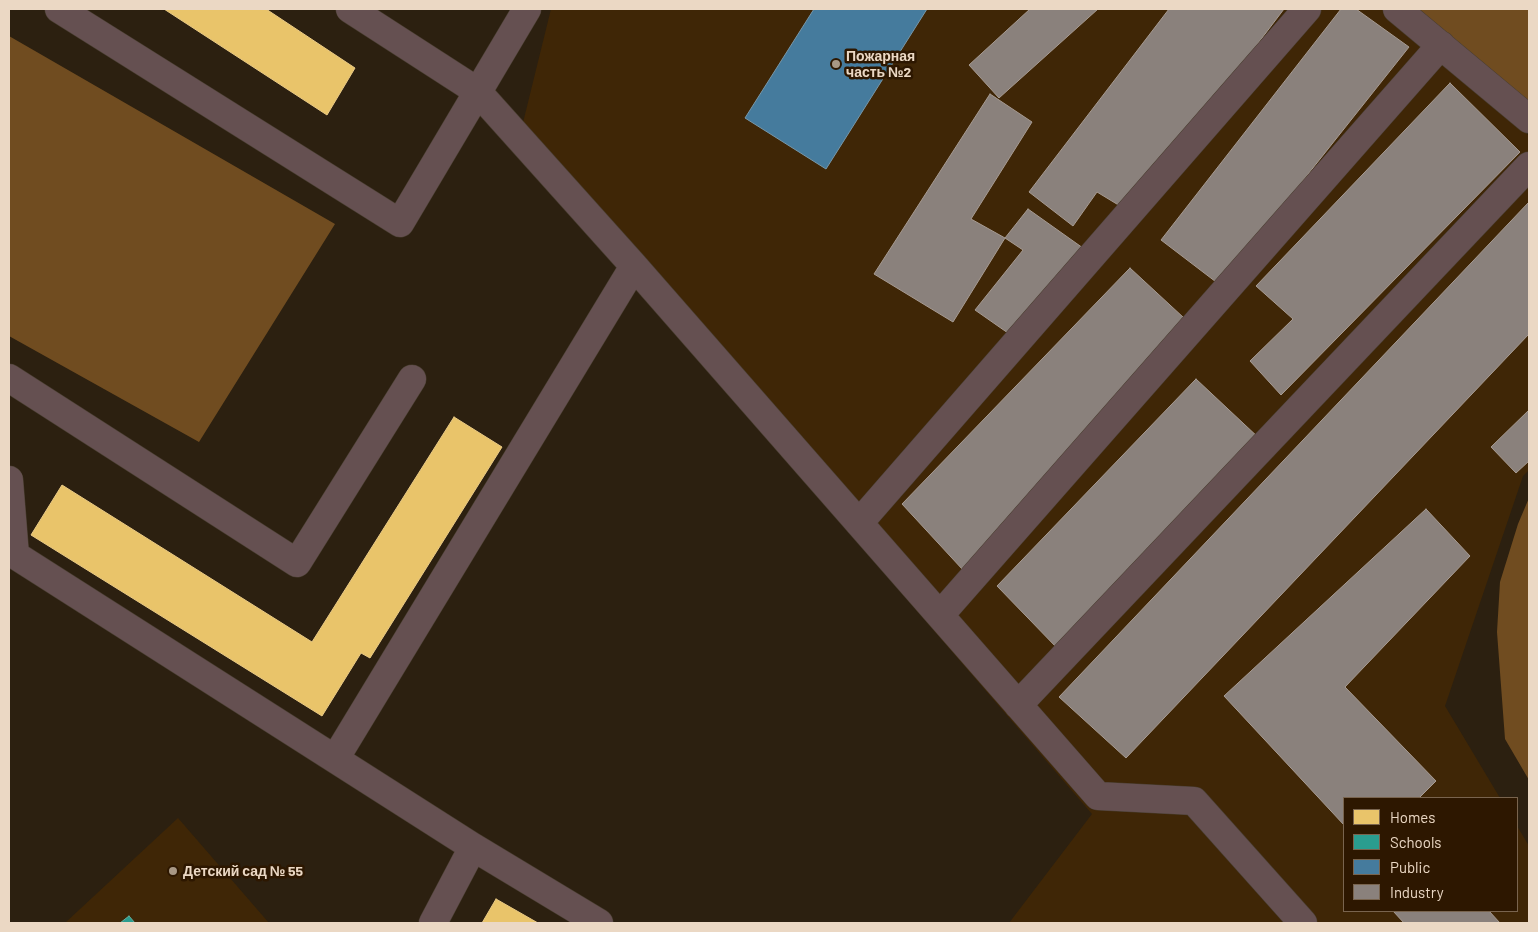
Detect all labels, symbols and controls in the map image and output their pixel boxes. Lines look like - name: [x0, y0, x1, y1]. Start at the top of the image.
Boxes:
- place label: Пожарная часть №2: [846, 48, 915, 80]
- marker: Пожарная часть №2: [830, 58, 842, 70]
- legend: [1343, 797, 1518, 912]
- text: Homes: [1390, 808, 1435, 826]
- text: Schools: [1390, 833, 1442, 851]
- text: Public: [1390, 858, 1430, 876]
- place label: Детский сад № 55: [183, 863, 303, 879]
- marker: Детский сад № 55: [167, 865, 179, 877]
- text: Industry: [1390, 883, 1444, 901]

